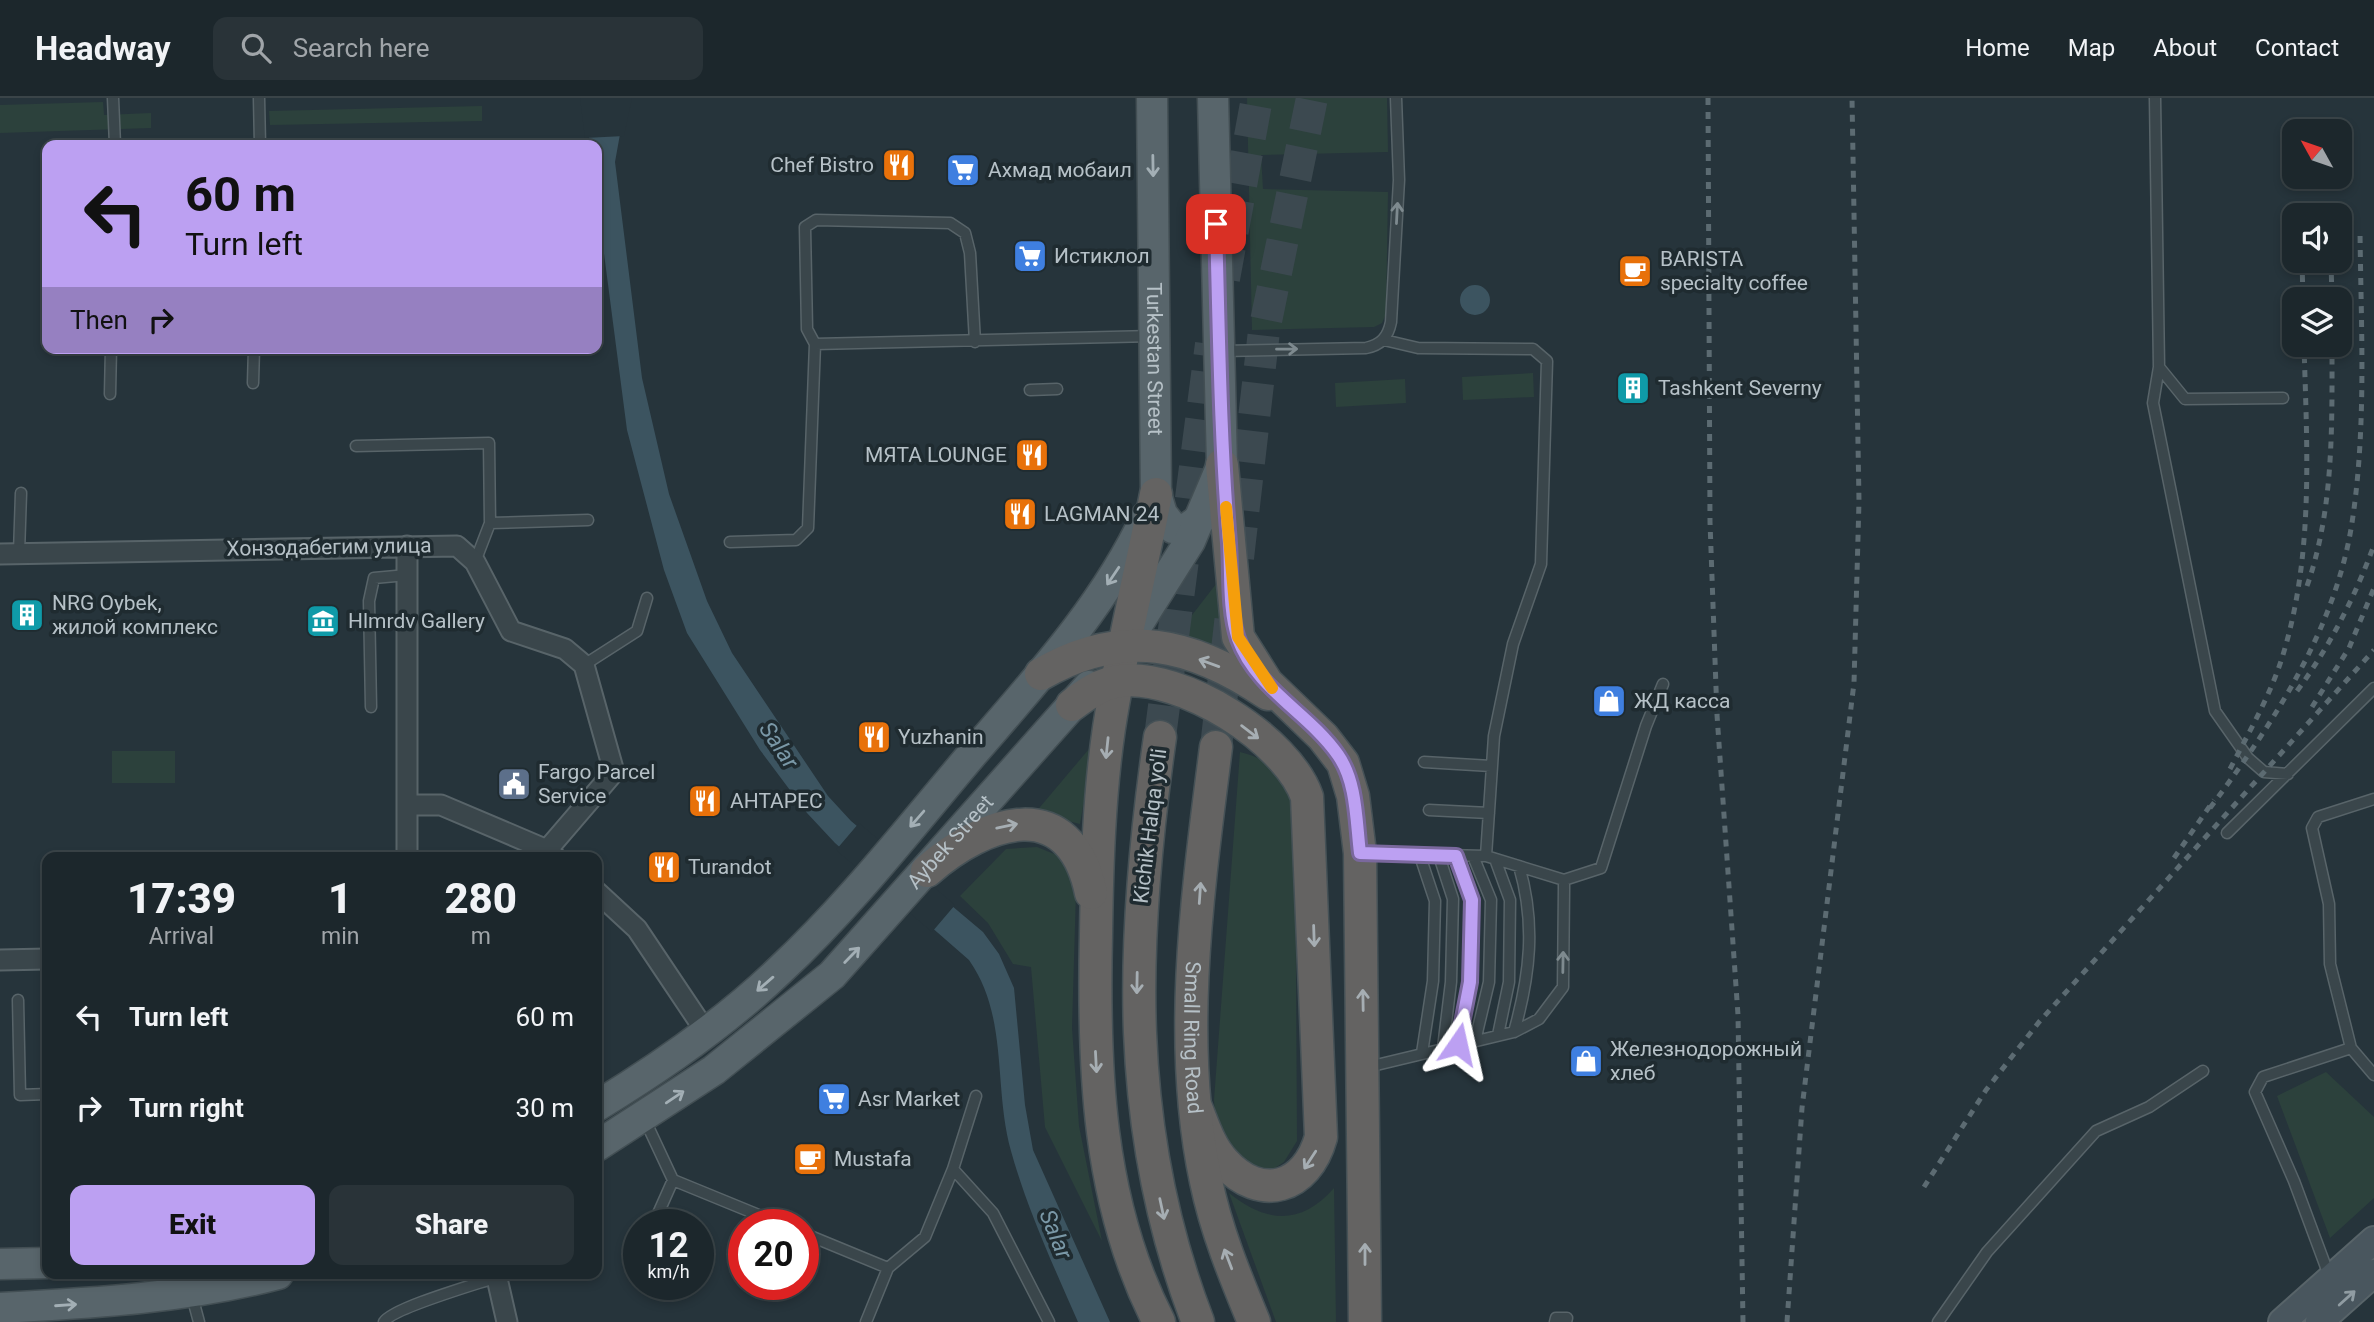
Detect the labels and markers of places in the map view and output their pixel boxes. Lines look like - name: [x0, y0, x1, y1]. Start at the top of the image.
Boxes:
- restaurant icon: Chef Bistro: [880, 146, 918, 184]
- supermarket icon: Ахмад мобаил: [944, 151, 982, 189]
- place label: Chef Bistro: [770, 153, 874, 177]
- place label: Ахмад мобаил: [988, 158, 1132, 182]
- pin: [1186, 194, 1246, 254]
- supermarket icon: Истиклол: [1011, 237, 1049, 275]
- place label: Истиклол: [1054, 244, 1150, 268]
- place label: BARISTA specialty coffee: [1660, 247, 1808, 295]
- cafe icon: BARISTA specialty coffee: [1616, 252, 1654, 290]
- building icon: Tashkent Severny: [1614, 369, 1652, 407]
- place label: Tashkent Severny: [1658, 376, 1822, 400]
- restaurant icon: МЯТА LOUNGE: [1013, 436, 1051, 474]
- place label: МЯТА LOUNGE: [865, 443, 1007, 467]
- restaurant icon: LAGMAN 24: [1001, 495, 1039, 533]
- place label: LAGMAN 24: [1044, 502, 1160, 526]
- place label: NRG Oybek, жилой комплекс: [52, 591, 218, 639]
- building icon: NRG Oybek, жилой комплекс: [8, 596, 46, 634]
- museum icon: Hlmrdv Gallery: [304, 602, 342, 640]
- place label: Hlmrdv Gallery: [348, 609, 485, 633]
- shop icon: ЖД касса: [1590, 682, 1628, 720]
- place label: ЖД касса: [1634, 689, 1730, 713]
- restaurant icon: Yuzhanin: [855, 718, 893, 756]
- place label: Yuzhanin: [898, 725, 984, 749]
- place label: Fargo Parcel Service: [538, 760, 655, 808]
- public building icon: Fargo Parcel Service: [495, 765, 533, 803]
- restaurant icon: АНТАРЕС: [686, 782, 724, 820]
- place label: АНТАРЕС: [730, 789, 823, 813]
- restaurant icon: Turandot: [645, 848, 683, 886]
- place label: Turandot: [688, 855, 772, 879]
- place label: Железнодорожный хлеб: [1610, 1037, 1802, 1085]
- shop icon: Железнодорожный хлеб: [1567, 1042, 1605, 1080]
- supermarket icon: Asr Market: [815, 1080, 853, 1118]
- place label: Asr Market: [858, 1087, 960, 1111]
- cafe icon: Mustafa: [791, 1140, 829, 1178]
- place label: Mustafa: [834, 1147, 912, 1171]

